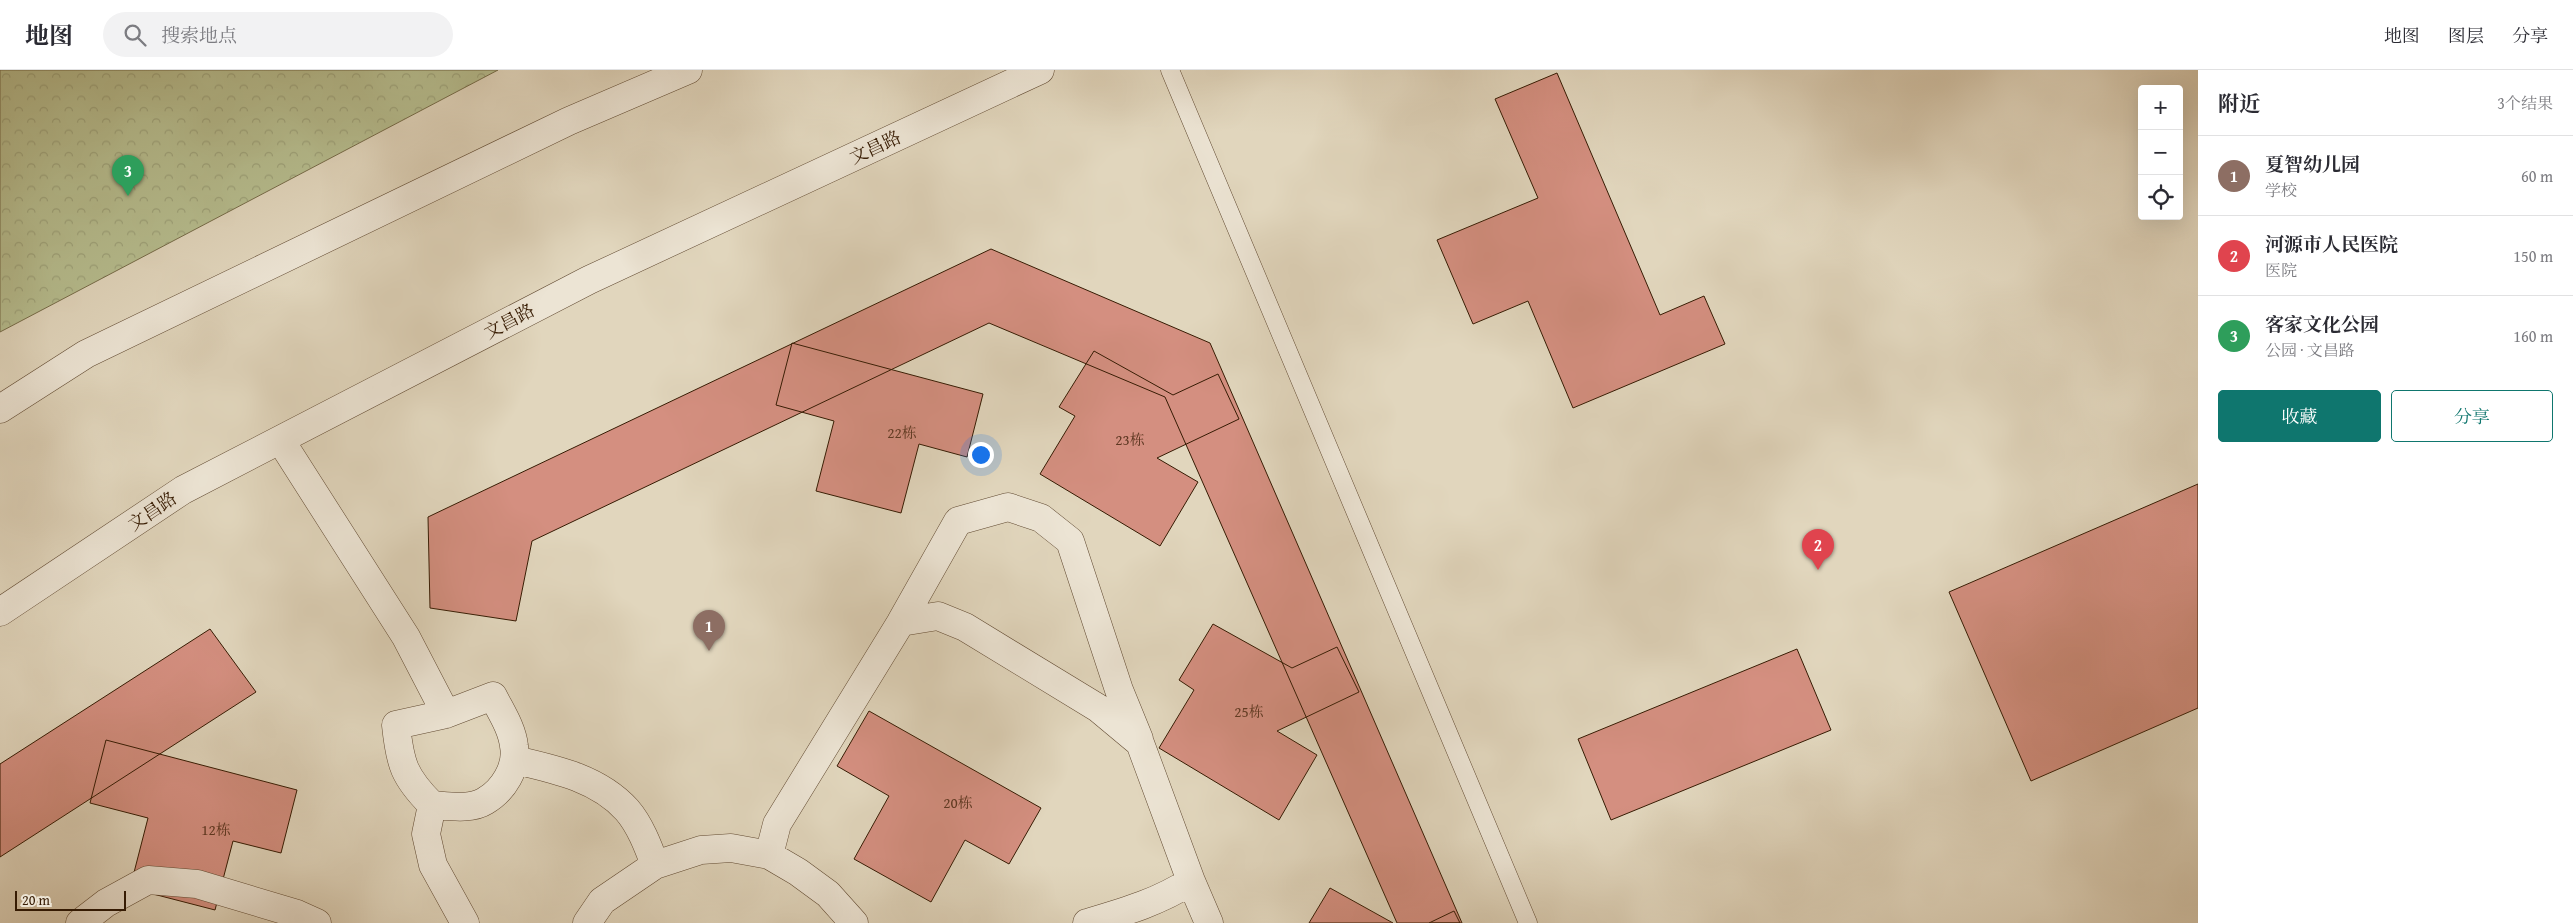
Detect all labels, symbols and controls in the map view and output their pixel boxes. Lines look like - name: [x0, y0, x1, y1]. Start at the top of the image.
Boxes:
- search box: [103, 12, 453, 57]
- text: 地图: [25, 18, 73, 53]
- icon: search: [121, 21, 149, 49]
- text: 搜索地点: [161, 21, 237, 49]
- text: 地图: [2384, 22, 2420, 49]
- text: 图层: [2448, 22, 2484, 49]
- text: 分享: [2512, 22, 2548, 49]
- map controls: [2138, 85, 2183, 220]
- button: +: [2138, 85, 2183, 130]
- text: 附近: [2218, 88, 2260, 119]
- text: 3个结果: [2497, 91, 2553, 115]
- street label: 文昌路: [845, 123, 905, 171]
- button: −: [2138, 130, 2183, 175]
- text: 夏智幼儿园: [2265, 150, 2360, 178]
- pin: 3: [112, 155, 144, 196]
- text: 1: [2230, 164, 2238, 188]
- text: 60 m: [2521, 164, 2553, 188]
- button: locate: [2138, 175, 2183, 220]
- text: 学校: [2265, 178, 2297, 202]
- text: 河源市人民医院: [2265, 230, 2398, 258]
- text: 2: [2230, 244, 2238, 268]
- text: 150 m: [2513, 244, 2553, 268]
- text: 医院: [2265, 258, 2297, 282]
- street label: 文昌路: [479, 296, 539, 346]
- text: 客家文化公园: [2265, 310, 2379, 338]
- text: 3: [2230, 324, 2238, 348]
- text: 160 m: [2513, 324, 2553, 348]
- text: 公园 · 文昌路: [2265, 338, 2355, 362]
- button: 收藏: [2218, 390, 2381, 442]
- button: 分享: [2391, 390, 2553, 442]
- house number: 22栋: [887, 422, 917, 443]
- house number: 23栋: [1115, 429, 1145, 450]
- your location: [968, 442, 994, 468]
- street label: 文昌路: [122, 485, 182, 537]
- pin: 2: [1802, 529, 1834, 570]
- pin: 1: [693, 610, 725, 651]
- house number: 25栋: [1234, 701, 1264, 722]
- house number: 20栋: [943, 792, 973, 813]
- house number: 12栋: [201, 819, 231, 840]
- scale bar: [15, 888, 126, 911]
- text: 20 m: [22, 890, 50, 910]

